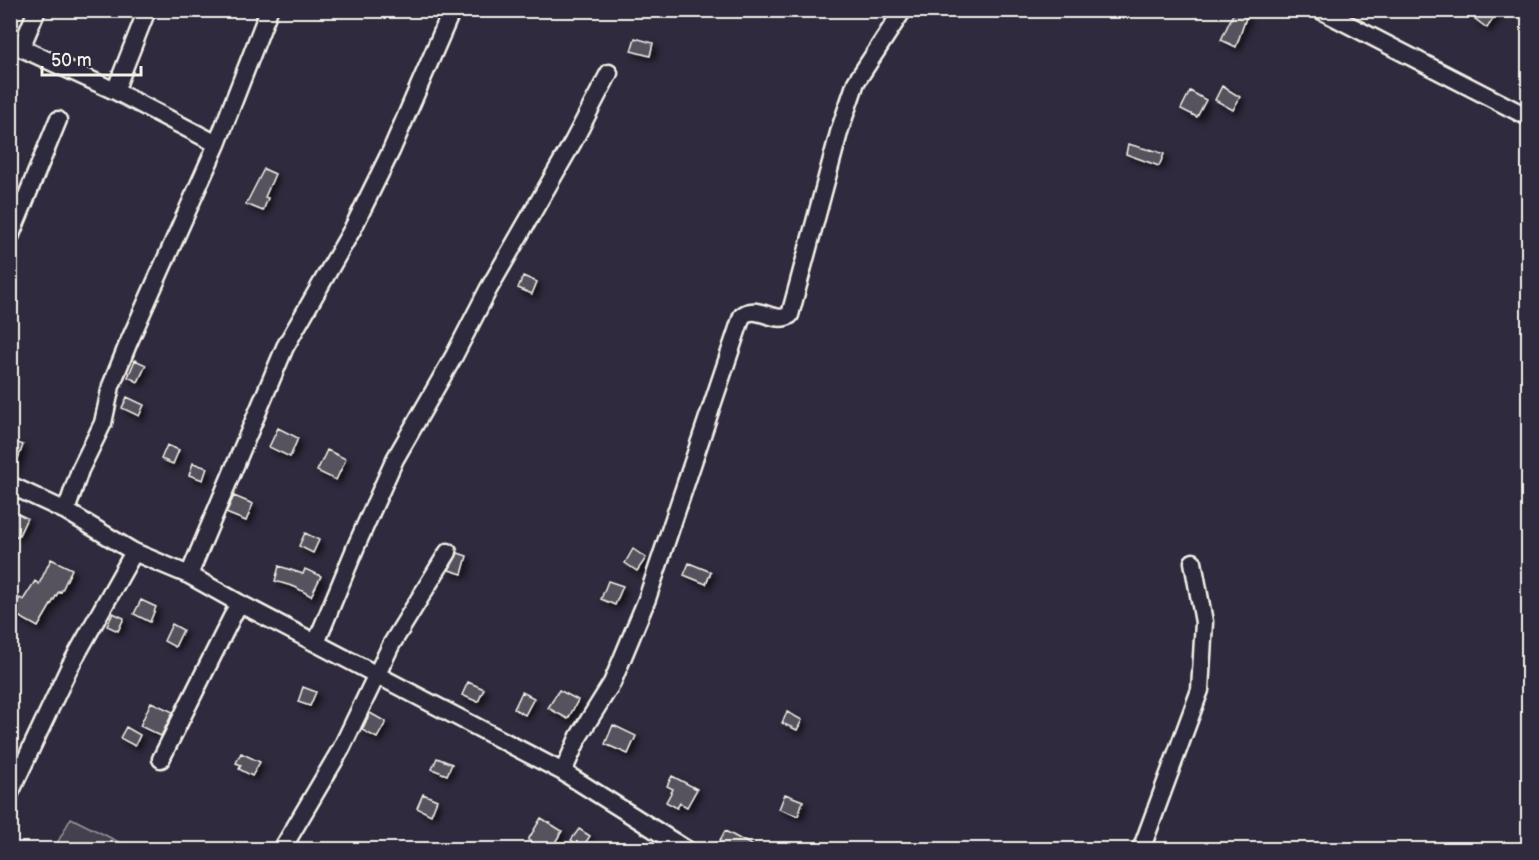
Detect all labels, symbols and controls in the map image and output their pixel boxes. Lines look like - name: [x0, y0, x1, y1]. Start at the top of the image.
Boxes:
- scale bar: [42, 39, 141, 77]
- text: 50 m: [51, 50, 92, 71]

